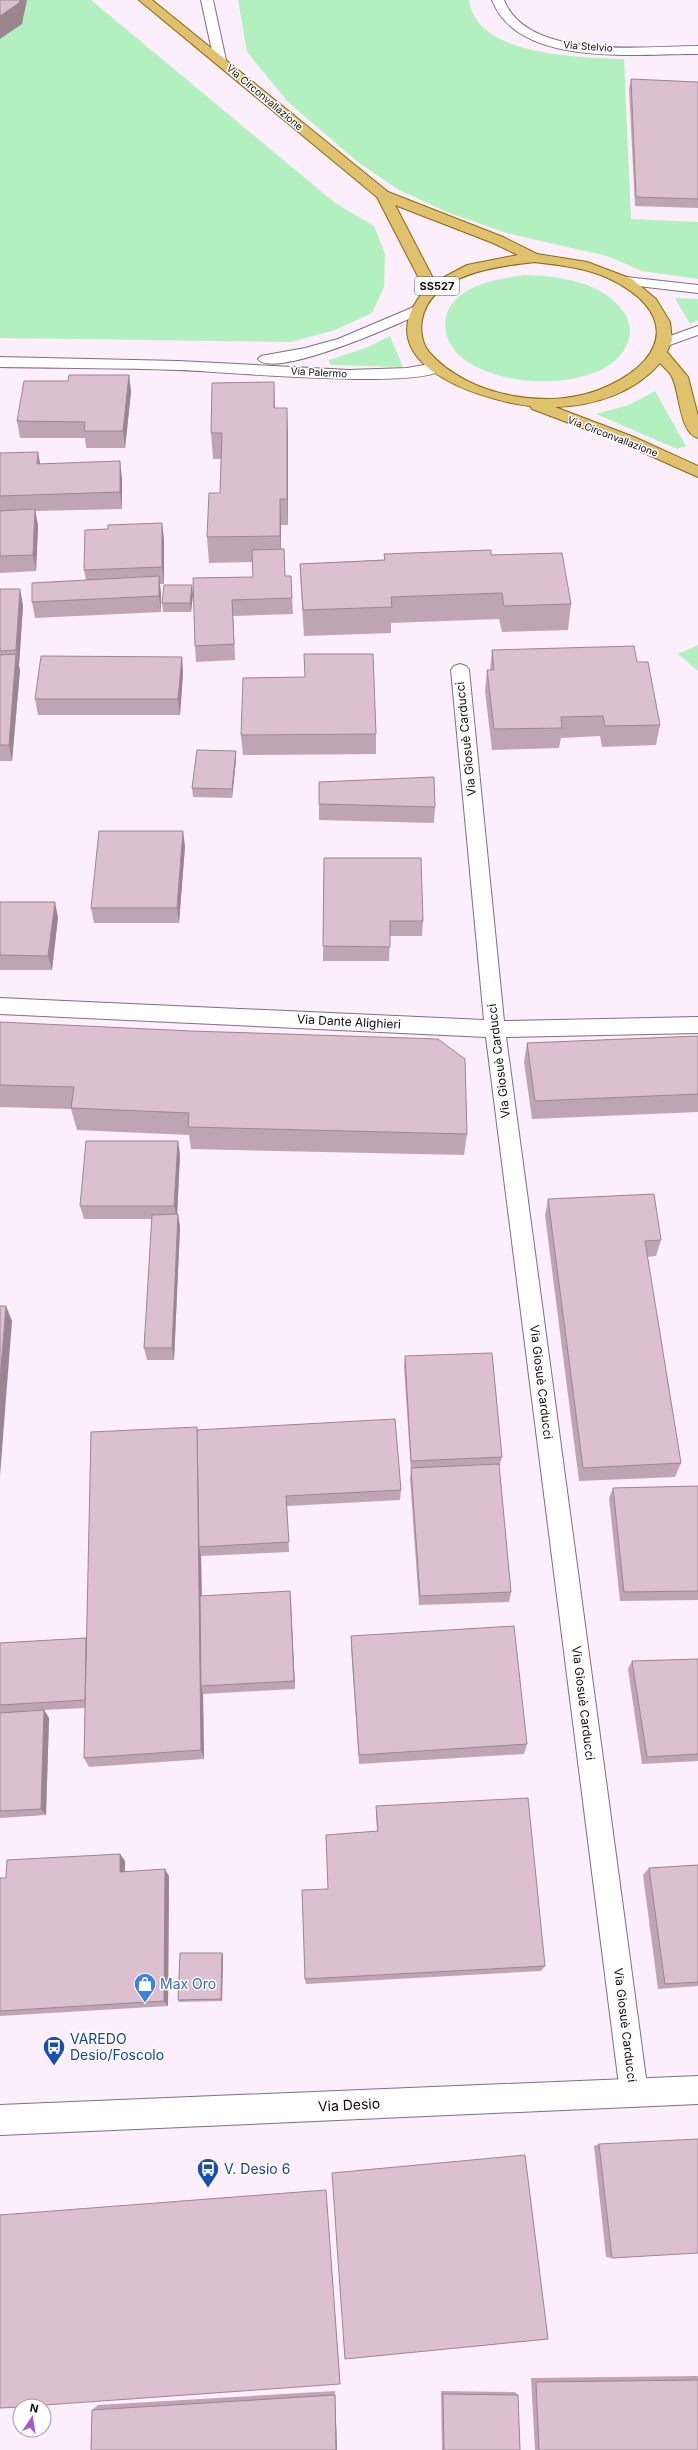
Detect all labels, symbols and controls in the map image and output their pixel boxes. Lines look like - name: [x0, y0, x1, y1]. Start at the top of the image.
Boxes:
- street label: Via Stelvio: [563, 38, 613, 54]
- street label: Via Circonvallazione: [224, 62, 306, 133]
- road number: SS527: [415, 277, 459, 295]
- street label: Via Palermo: [290, 365, 348, 379]
- street label: Via Circonvallazione: [566, 413, 660, 459]
- street label: Via Giosuè Carducci: [452, 681, 479, 797]
- street label: Via Giosuè Carducci: [484, 1003, 513, 1119]
- street label: Via Dante Alighieri: [297, 1011, 401, 1032]
- street label: Via Giosuè Carducci: [527, 1324, 556, 1440]
- street label: Via Giosuè Carducci: [569, 1645, 598, 1761]
- street label: Via Giosuè Carducci: [611, 1967, 640, 2083]
- shop icon: Max Oro: [132, 1971, 158, 2004]
- place label: Max Oro: [160, 1975, 216, 1992]
- place label: VAREDO Desio/Foscolo: [70, 2030, 164, 2063]
- bus stop icon: VAREDO Desio/Foscolo: [41, 2034, 67, 2067]
- street label: Via Desio: [317, 2094, 381, 2115]
- bus stop icon: V. Desio 6: [195, 2156, 221, 2189]
- place label: V. Desio 6: [224, 2160, 290, 2177]
- north arrow: [12, 2398, 52, 2438]
- text: N: [29, 2400, 40, 2416]

